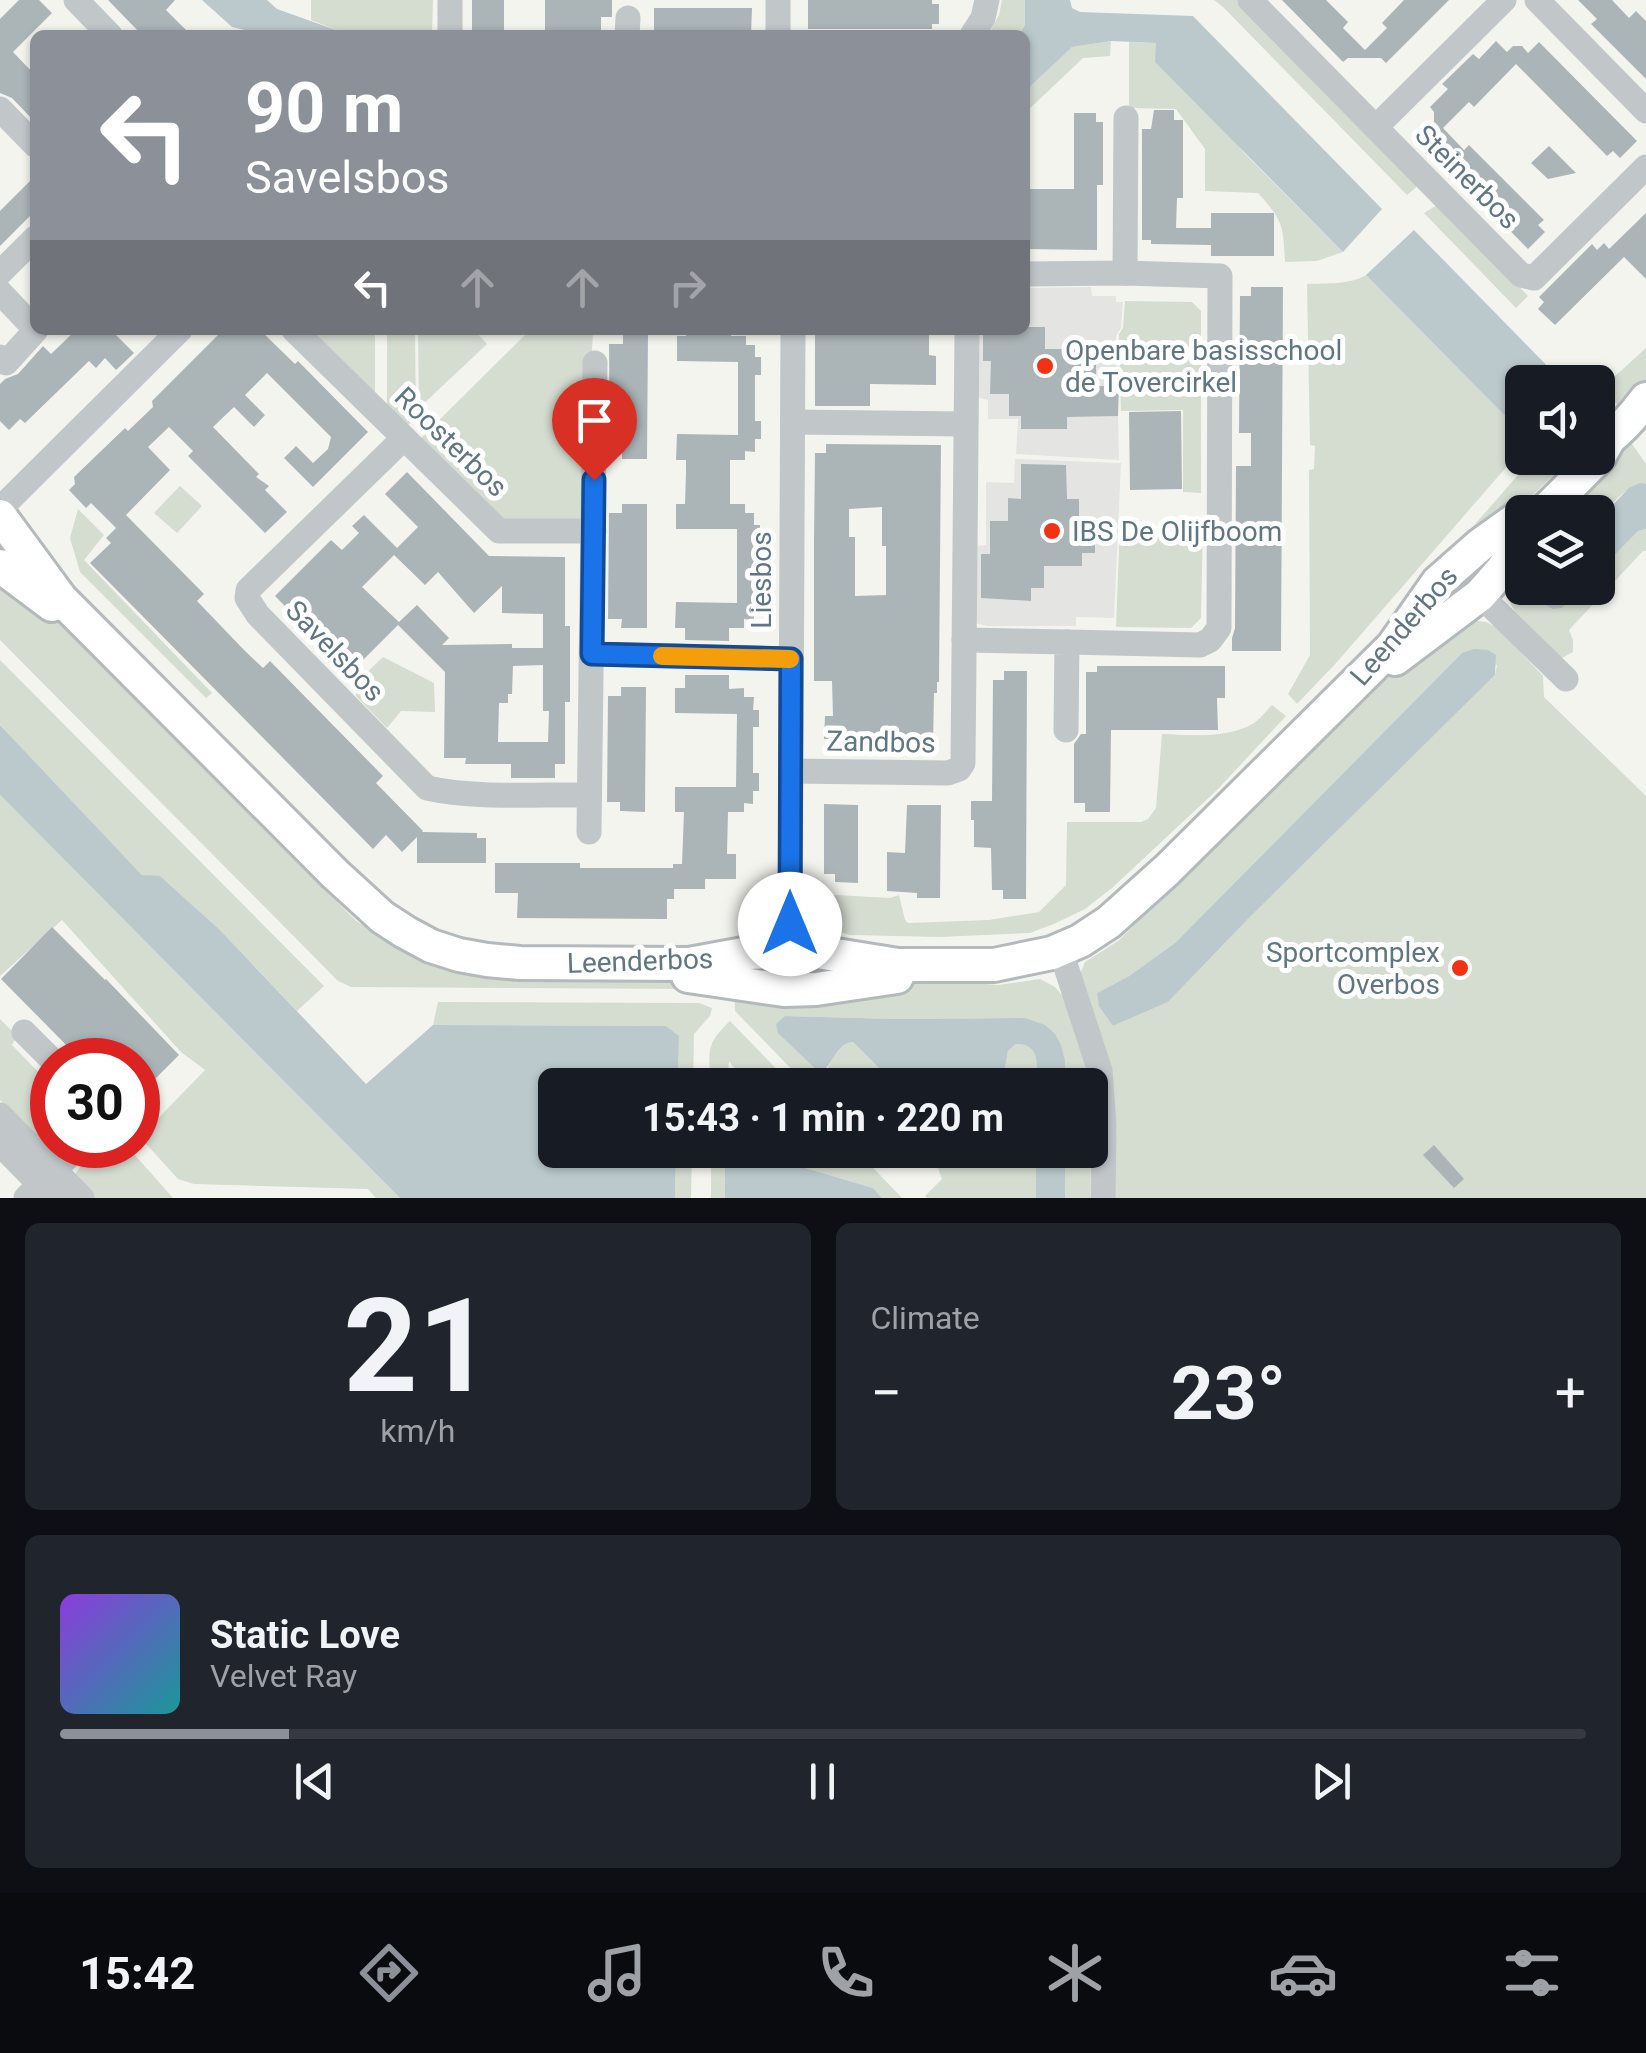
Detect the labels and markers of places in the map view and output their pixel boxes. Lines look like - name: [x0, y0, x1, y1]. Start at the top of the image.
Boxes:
- place label: Openbare basisschool de Tovercirkel: [1065, 334, 1342, 399]
- marker: Openbare basisschool de Tovercirkel: [1034, 355, 1056, 377]
- pin: [552, 378, 637, 481]
- place label: IBS De Olijfboom: [1072, 515, 1282, 548]
- marker: IBS De Olijfboom: [1041, 520, 1063, 542]
- place label: Sportcomplex Overbos: [1266, 936, 1440, 1001]
- marker: Sportcomplex Overbos: [1449, 957, 1471, 979]

